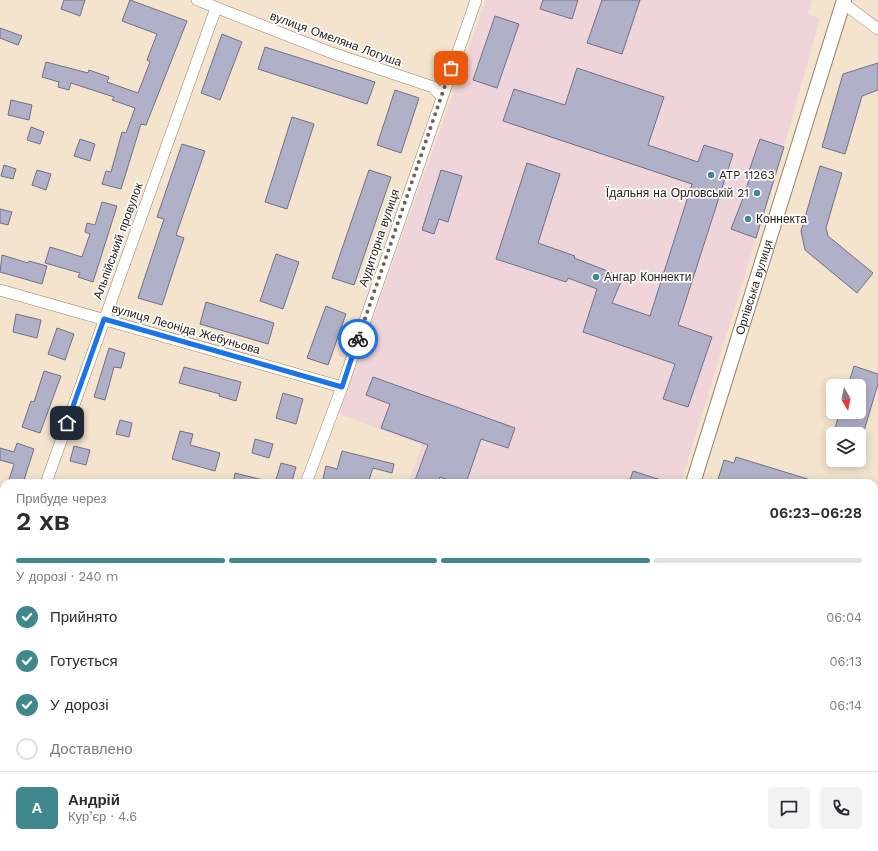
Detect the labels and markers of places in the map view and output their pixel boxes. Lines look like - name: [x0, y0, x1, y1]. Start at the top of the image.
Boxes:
- pin: [434, 51, 468, 85]
- place label: ATP 11263: [719, 168, 775, 182]
- marker: ATP 11263: [706, 170, 716, 180]
- place label: Їдальня на Орловській 21: [606, 186, 749, 200]
- marker: Їдальня на Орловській 21: [752, 188, 762, 198]
- place label: Коннекта: [756, 212, 807, 226]
- marker: Коннекта: [743, 214, 753, 224]
- place label: Ангар Коннекти: [604, 270, 691, 284]
- marker: Ангар Коннекти: [591, 272, 601, 282]
- pin: [50, 406, 84, 440]

